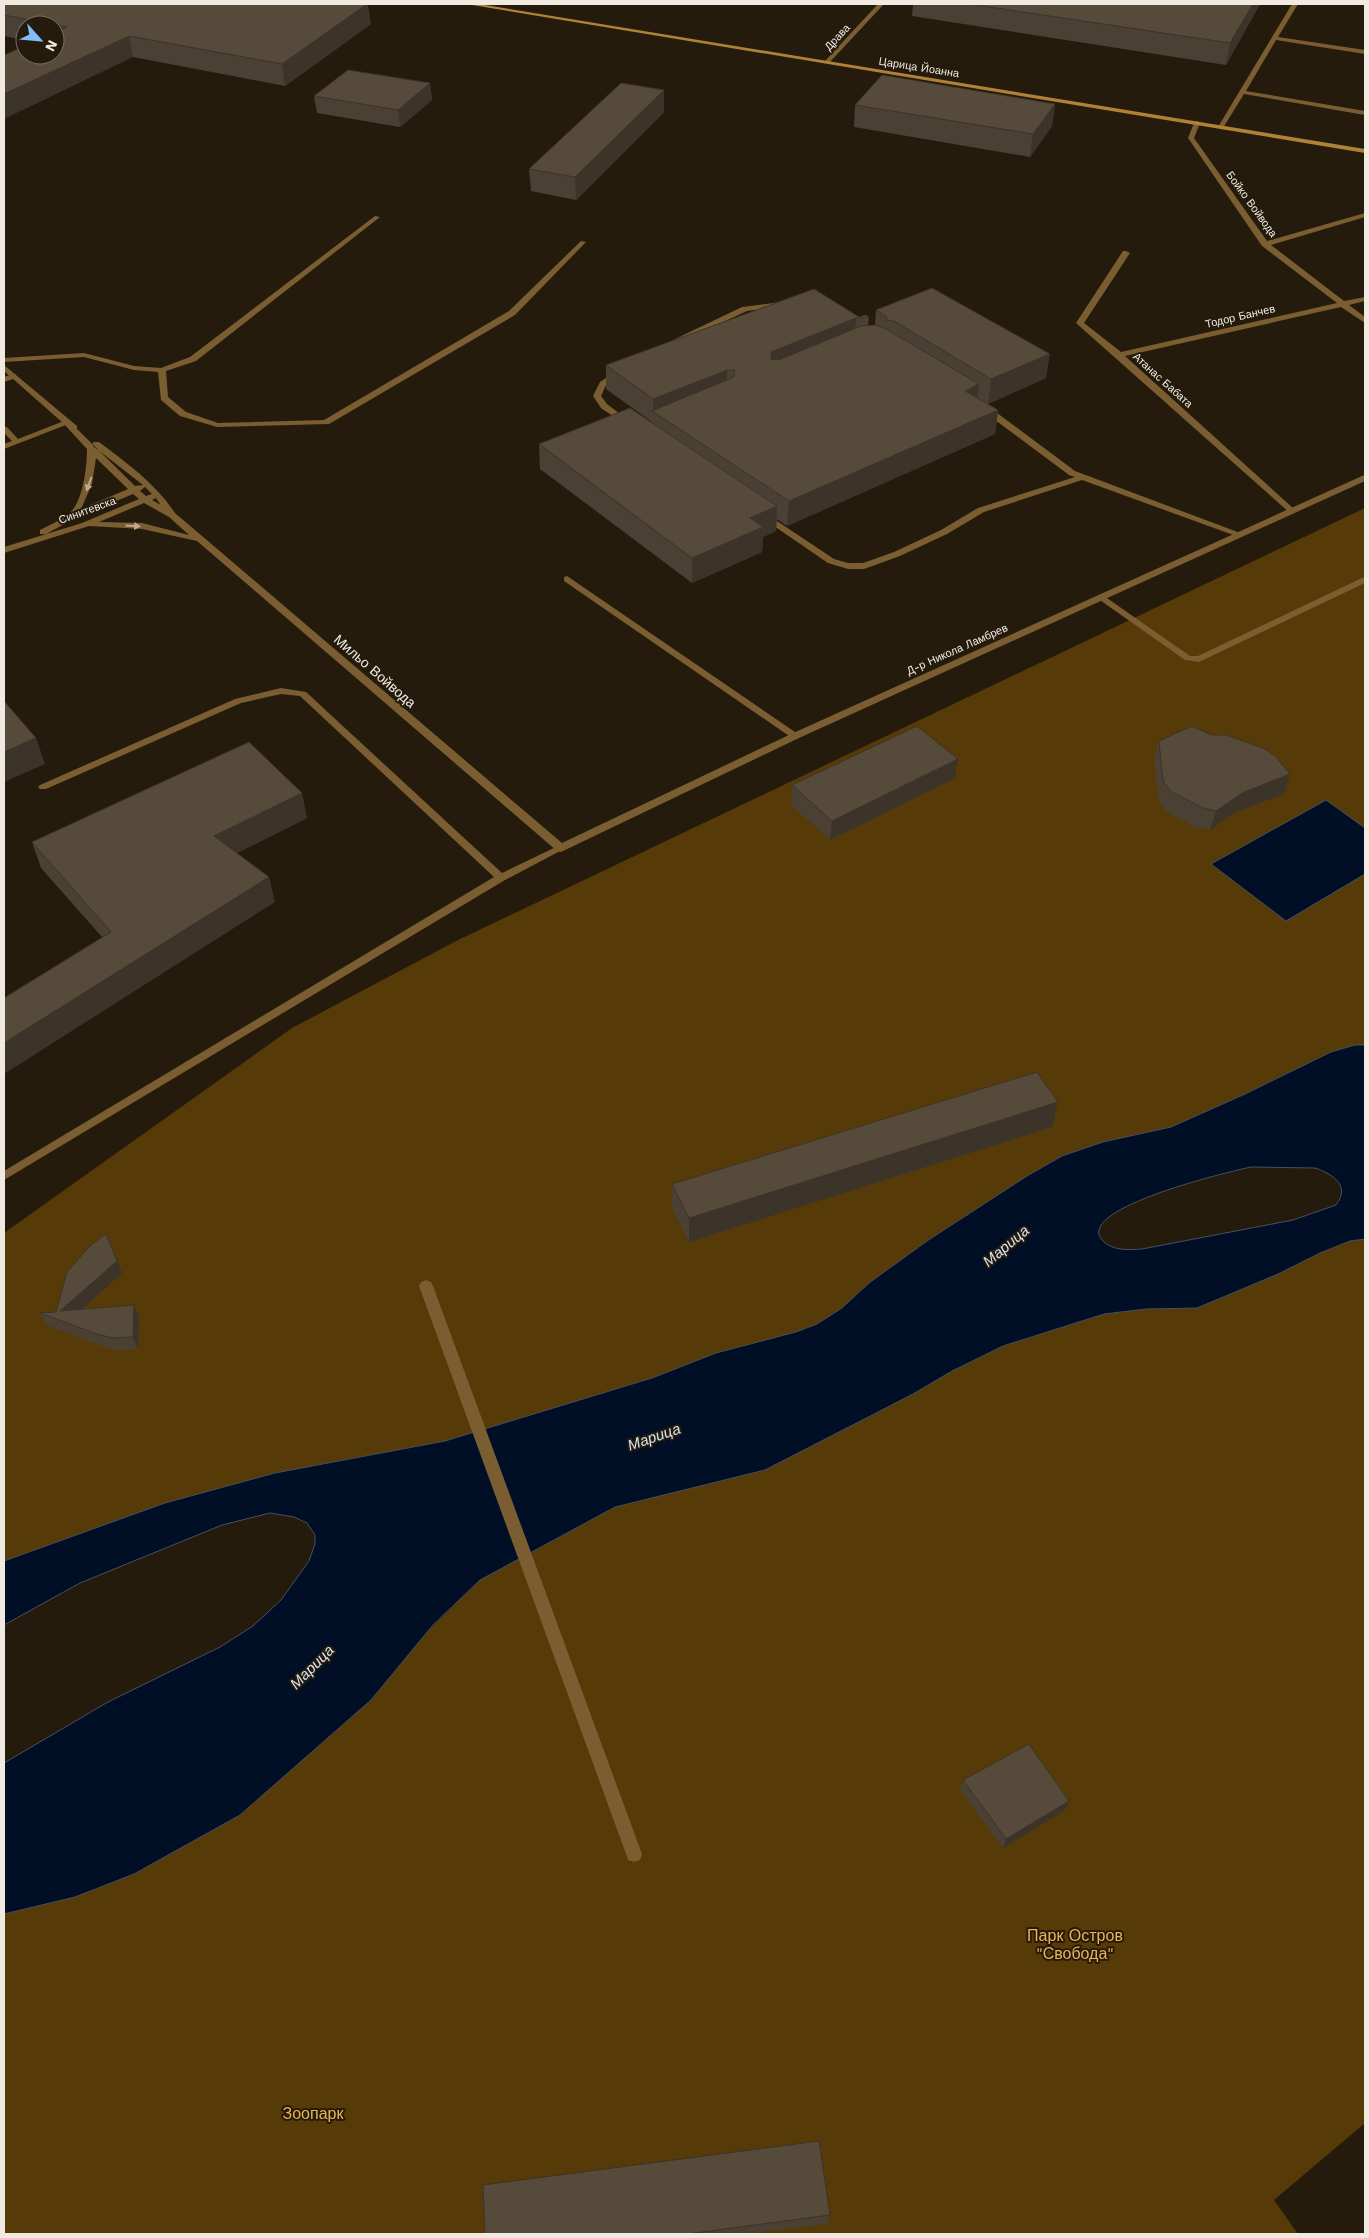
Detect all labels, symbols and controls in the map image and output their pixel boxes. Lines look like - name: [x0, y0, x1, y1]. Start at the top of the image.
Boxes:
- north arrow: [15, 15, 65, 65]
- street label: Драва: [822, 21, 853, 53]
- text: N: [42, 38, 61, 54]
- street label: Царица Йоанна: [878, 55, 961, 80]
- street label: Бойко Войвода: [1223, 169, 1280, 240]
- street label: Тодор Банчев: [1204, 302, 1276, 331]
- street label: Атанас Бабата: [1130, 350, 1196, 411]
- one-way arrow: [85, 477, 92, 492]
- street label: Синитевска: [57, 494, 118, 527]
- one-way arrow: [126, 522, 142, 530]
- street label: Д-р Никола Ламбрев: [905, 621, 1010, 678]
- street label: Мильо Войвода: [331, 631, 419, 711]
- water label: Марица: [979, 1221, 1033, 1271]
- water label: Марица: [625, 1420, 683, 1454]
- water label: Марица: [286, 1641, 338, 1693]
- park label: Парк Остров "Свобода": [1027, 1926, 1123, 1963]
- park label: Зоопарк: [283, 2104, 344, 2123]

